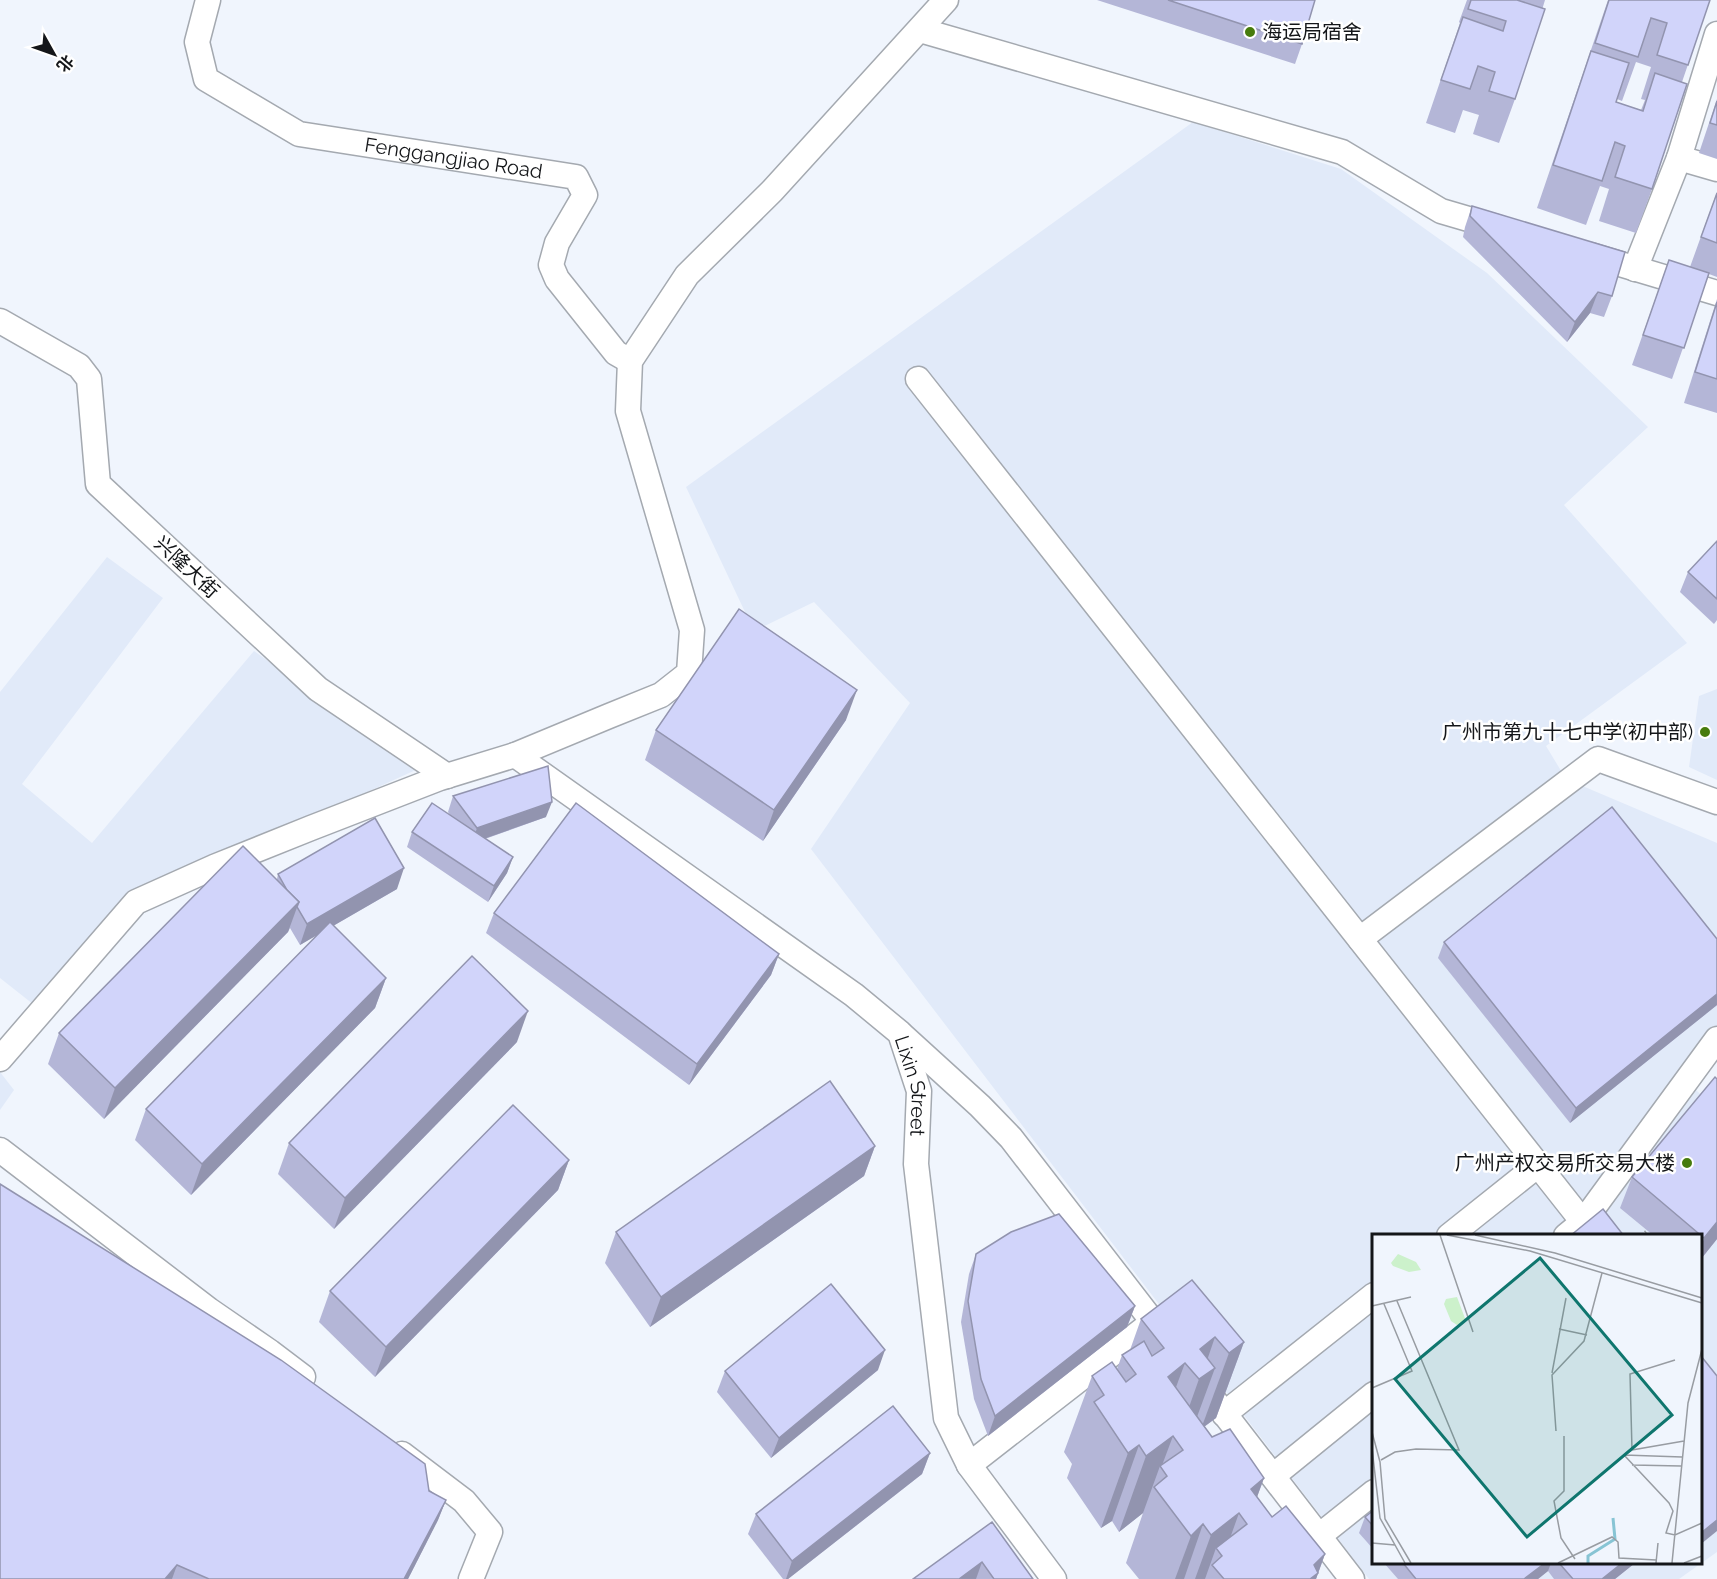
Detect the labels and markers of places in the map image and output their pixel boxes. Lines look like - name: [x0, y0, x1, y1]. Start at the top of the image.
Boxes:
- place label: 海运局宿舍: [1262, 20, 1362, 44]
- marker: 海运局宿舍: [1243, 25, 1257, 39]
- place label: 广州市第九十七中学(初中部): [1442, 720, 1693, 744]
- marker: 广州市第九十七中学(初中部): [1698, 725, 1712, 739]
- place label: 广州产权交易所交易大楼: [1455, 1151, 1675, 1175]
- marker: 广州产权交易所交易大楼: [1680, 1156, 1694, 1170]

